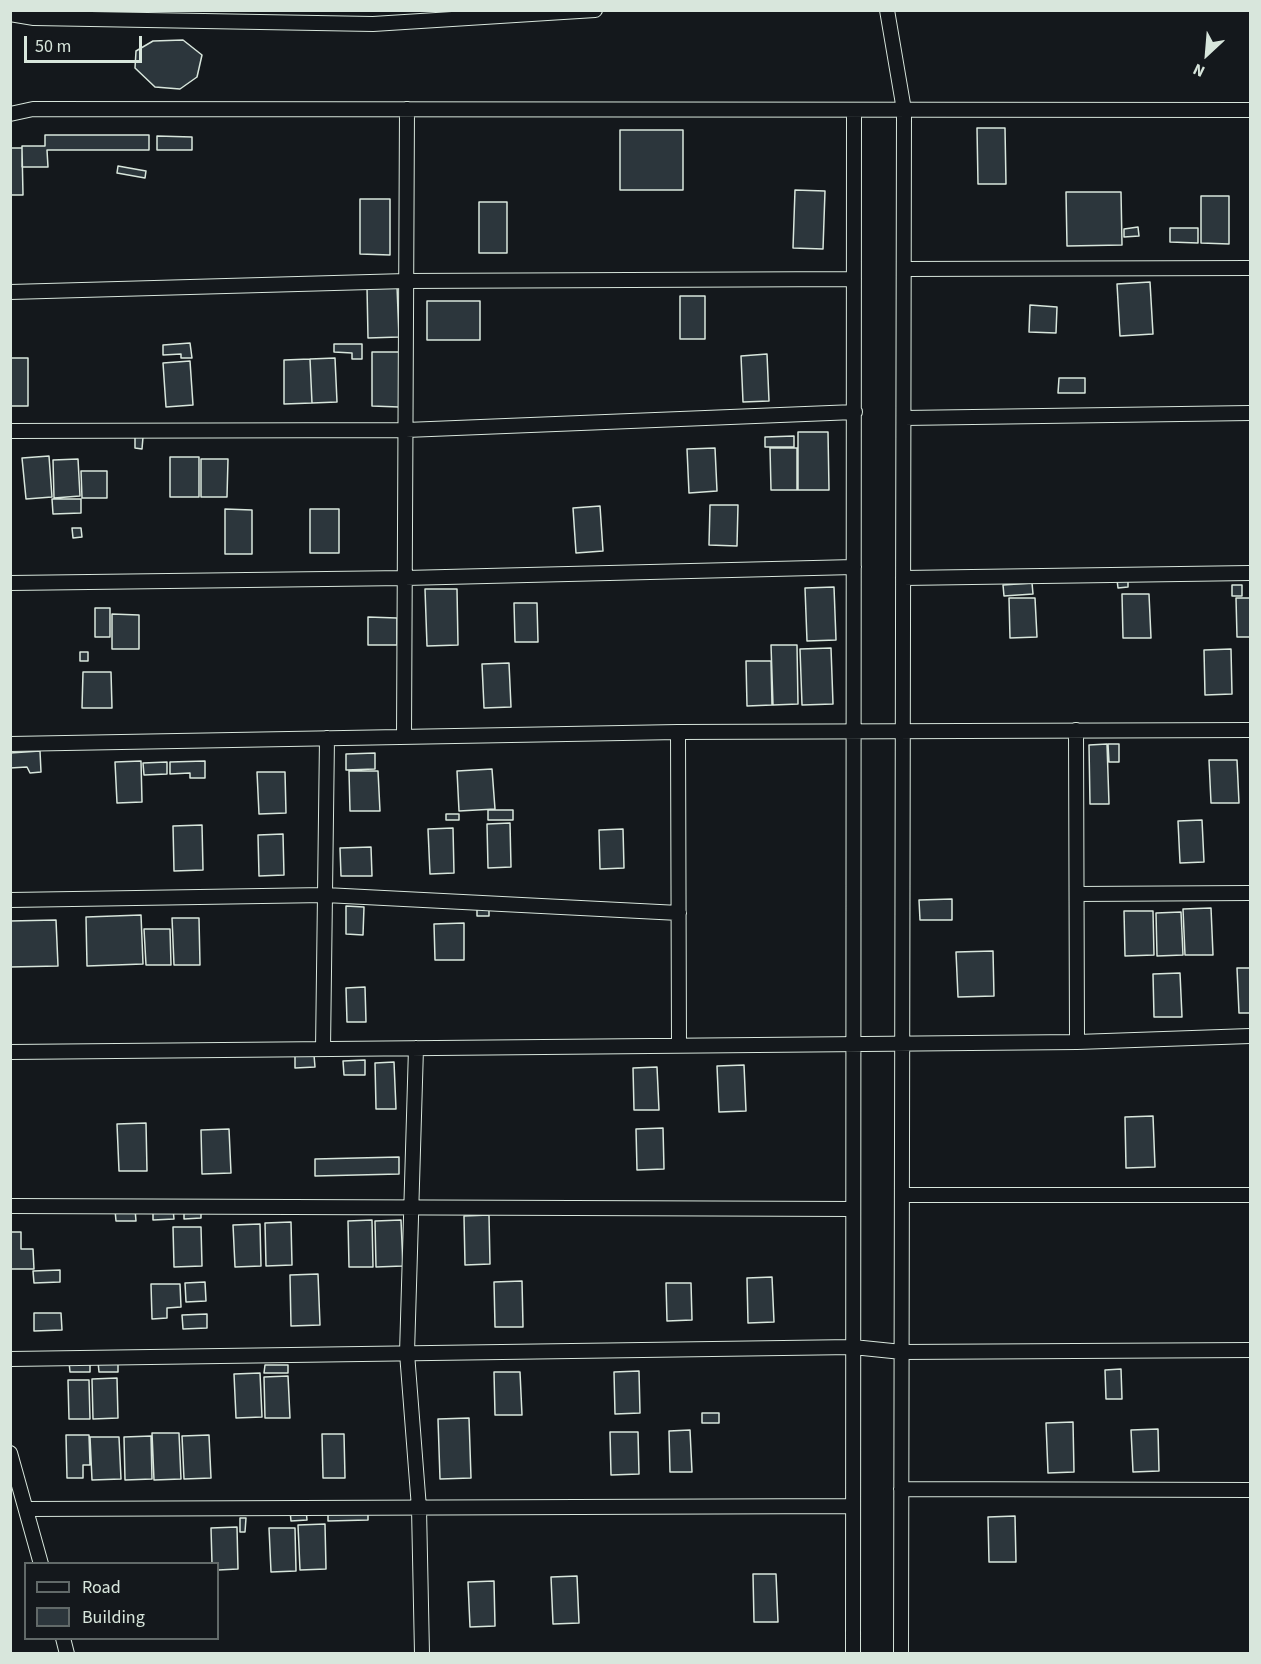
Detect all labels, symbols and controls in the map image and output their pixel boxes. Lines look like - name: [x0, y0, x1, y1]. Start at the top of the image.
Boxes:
- scale bar: [27, 24, 146, 62]
- north arrow: [1177, 24, 1237, 84]
- text: 50 m: [35, 34, 71, 59]
- text: N: [1190, 58, 1209, 82]
- legend: [24, 1562, 219, 1640]
- text: Road: [82, 1575, 121, 1600]
- text: Building: [82, 1605, 145, 1630]

